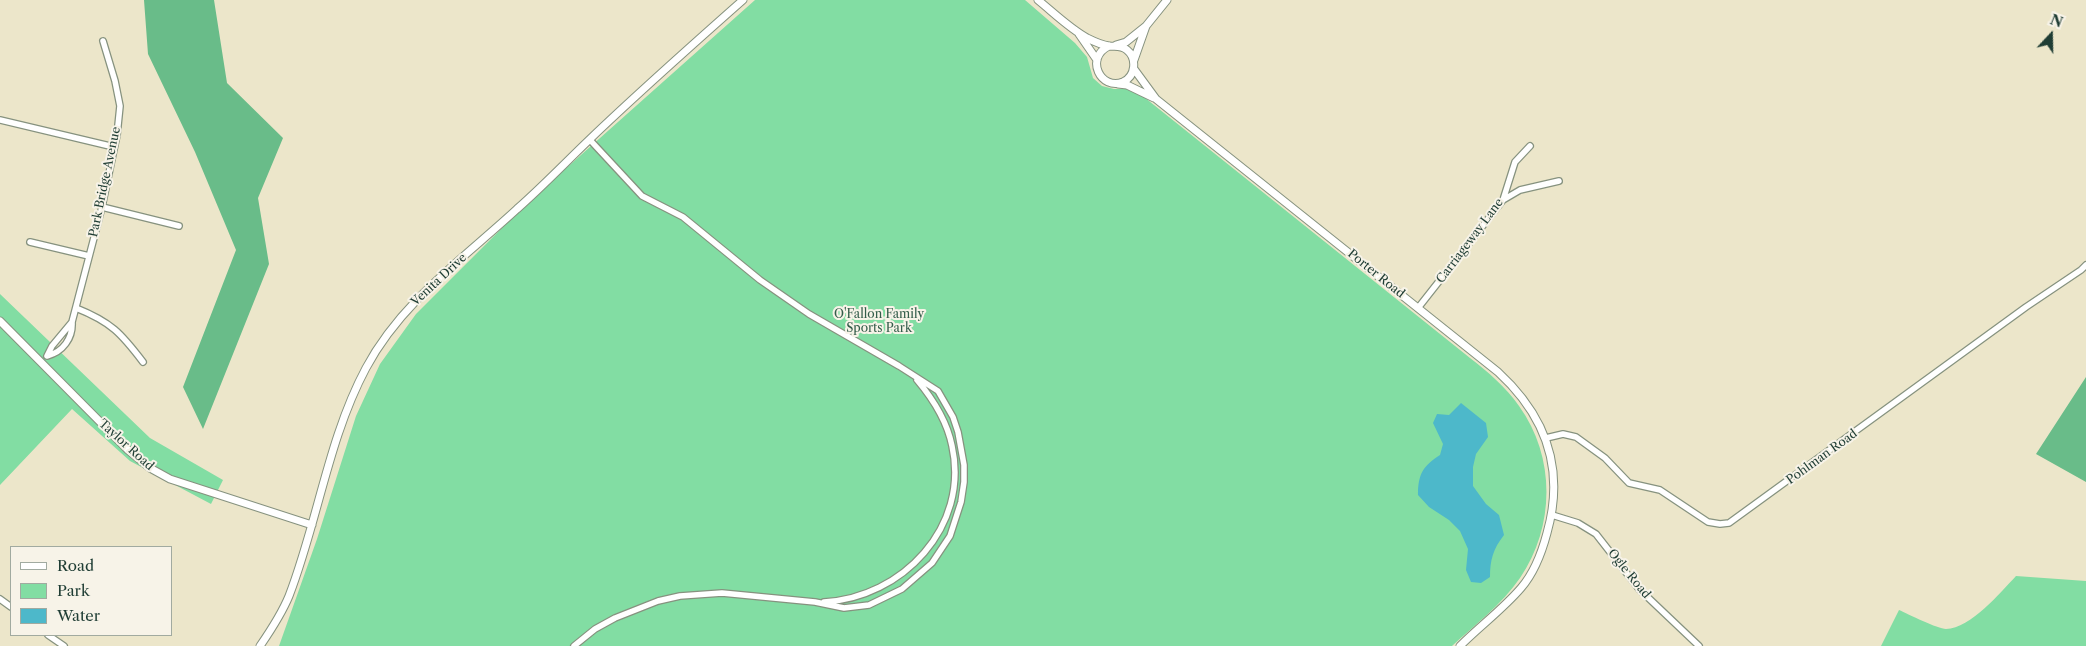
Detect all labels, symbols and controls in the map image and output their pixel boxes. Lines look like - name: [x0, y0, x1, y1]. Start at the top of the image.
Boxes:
- north arrow: [2026, 10, 2076, 60]
- text: N: [2047, 10, 2065, 32]
- street label: Park Bridge Avenue: [86, 125, 124, 239]
- street label: Carriageway Lane: [1433, 196, 1507, 286]
- street label: Porter Road: [1345, 247, 1407, 301]
- street label: Venita Drive: [408, 251, 470, 309]
- park label: O'Fallon Family Sports Park: [834, 308, 924, 336]
- street label: Taylor Road: [95, 416, 157, 474]
- street label: Pohlman Road: [1784, 427, 1860, 487]
- legend: [10, 546, 172, 636]
- street label: Ogle Road: [1605, 546, 1653, 602]
- text: Road: [57, 556, 94, 575]
- text: Park: [57, 581, 90, 600]
- text: Water: [57, 606, 100, 625]

